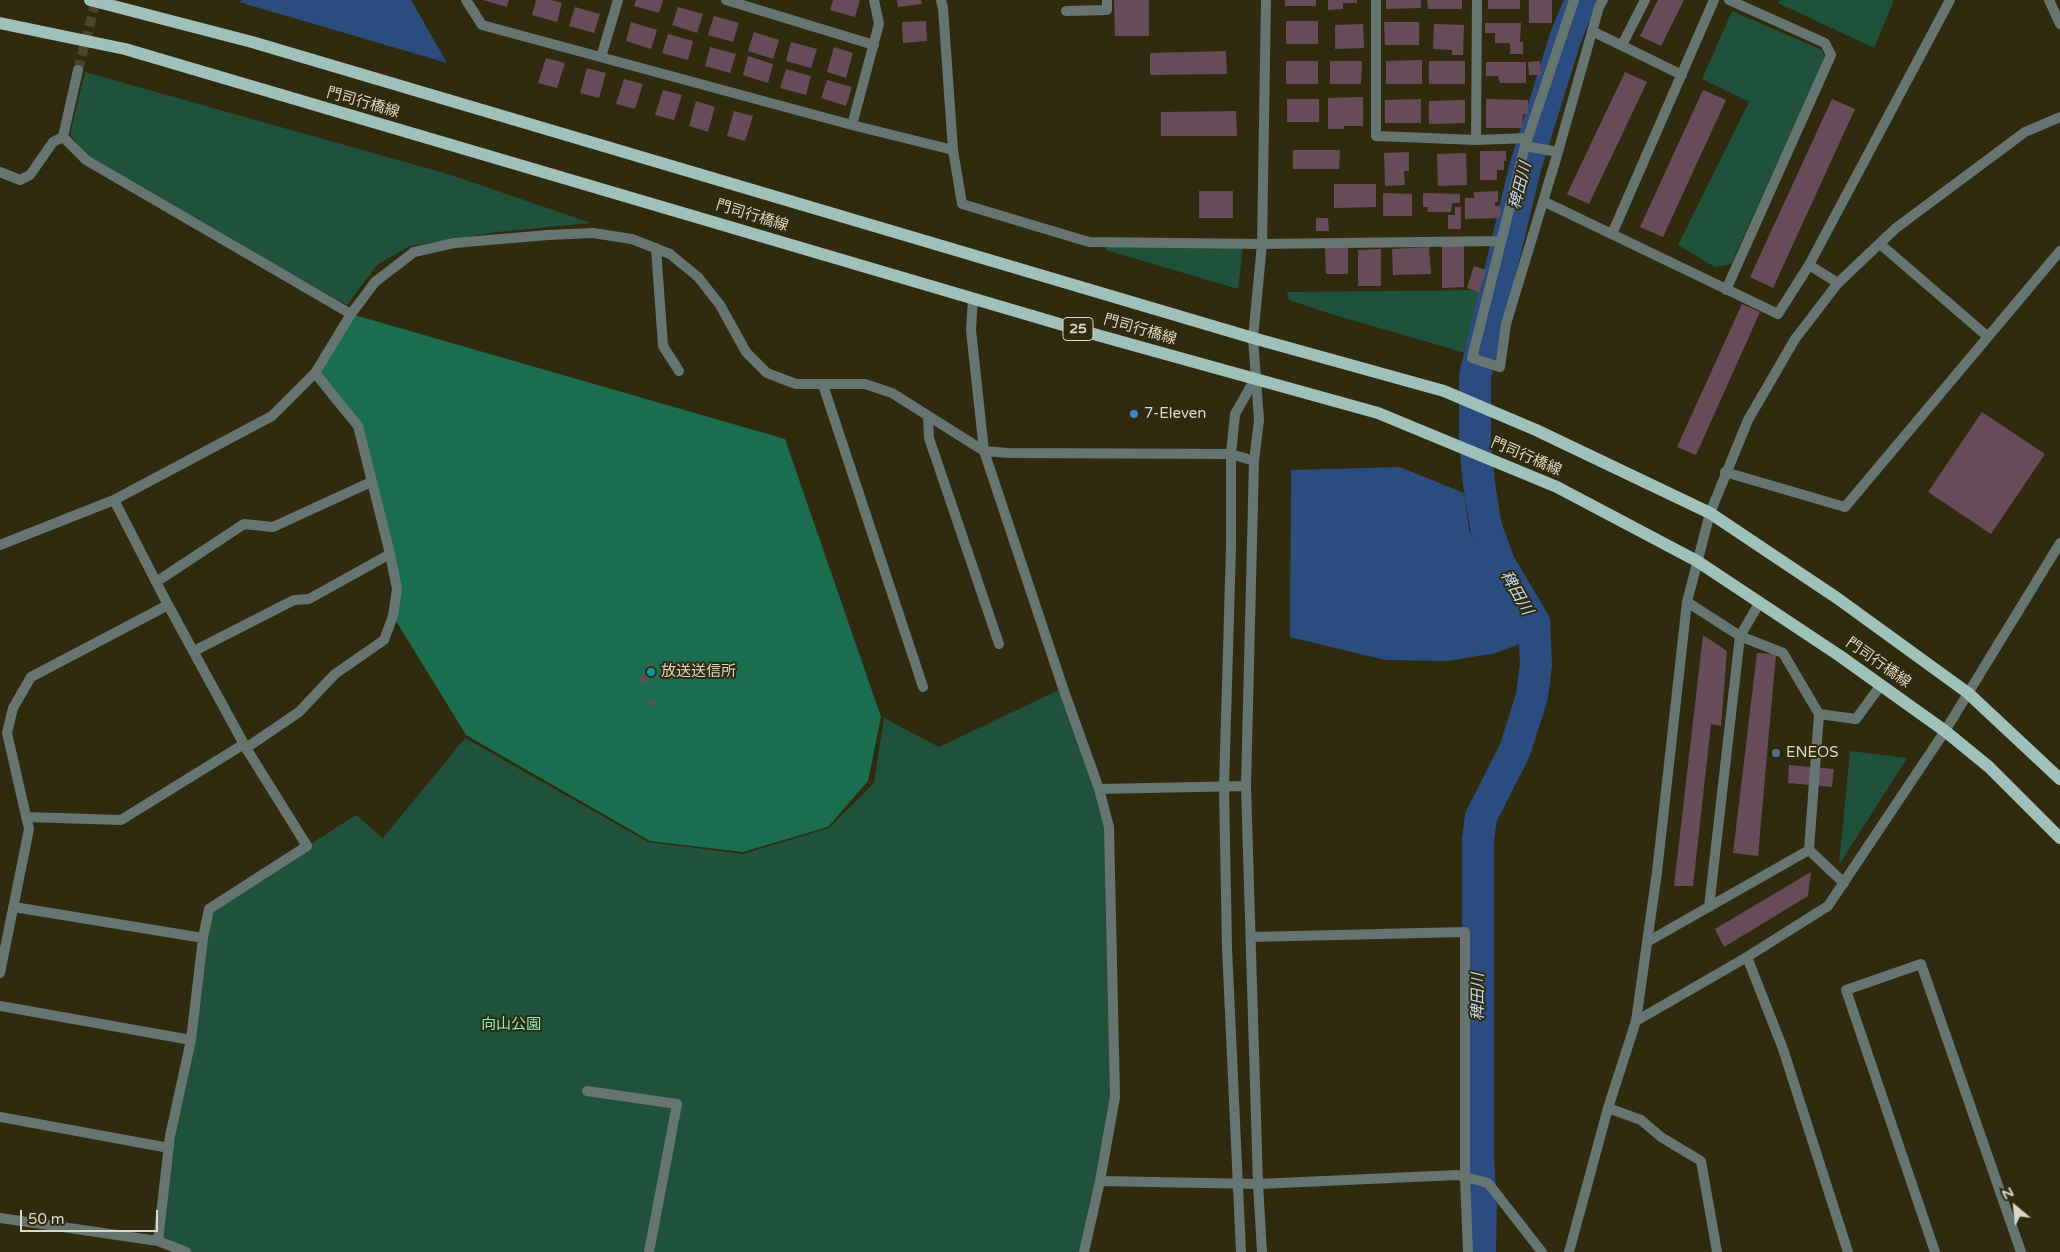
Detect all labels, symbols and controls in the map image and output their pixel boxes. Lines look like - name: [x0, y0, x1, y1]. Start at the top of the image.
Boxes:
- street label: 門司行橋線: [324, 84, 402, 122]
- water label: 稗田川: [1506, 160, 1536, 212]
- street label: 門司行橋線: [714, 196, 790, 236]
- street label: 門司行橋線: [1101, 311, 1179, 349]
- road number: 25: [1063, 318, 1093, 340]
- place label: 7-Eleven: [1144, 405, 1206, 423]
- marker: 7-Eleven: [1128, 408, 1140, 420]
- street label: 門司行橋線: [1488, 434, 1564, 480]
- water label: 稗田川: [1496, 567, 1536, 619]
- street label: 門司行橋線: [1842, 634, 1914, 692]
- place label: 放送送信所: [661, 663, 736, 681]
- marker: 放送送信所: [645, 666, 657, 678]
- place label: ENEOS: [1786, 744, 1838, 762]
- marker: ENEOS: [1770, 747, 1782, 759]
- water label: 稗田川: [1469, 973, 1489, 1021]
- park label: 向山公園: [481, 1016, 541, 1034]
- north arrow: [1990, 1182, 2040, 1232]
- text: N: [1999, 1183, 2017, 1203]
- scale bar: [22, 1200, 160, 1232]
- text: 50 m: [28, 1210, 65, 1228]

